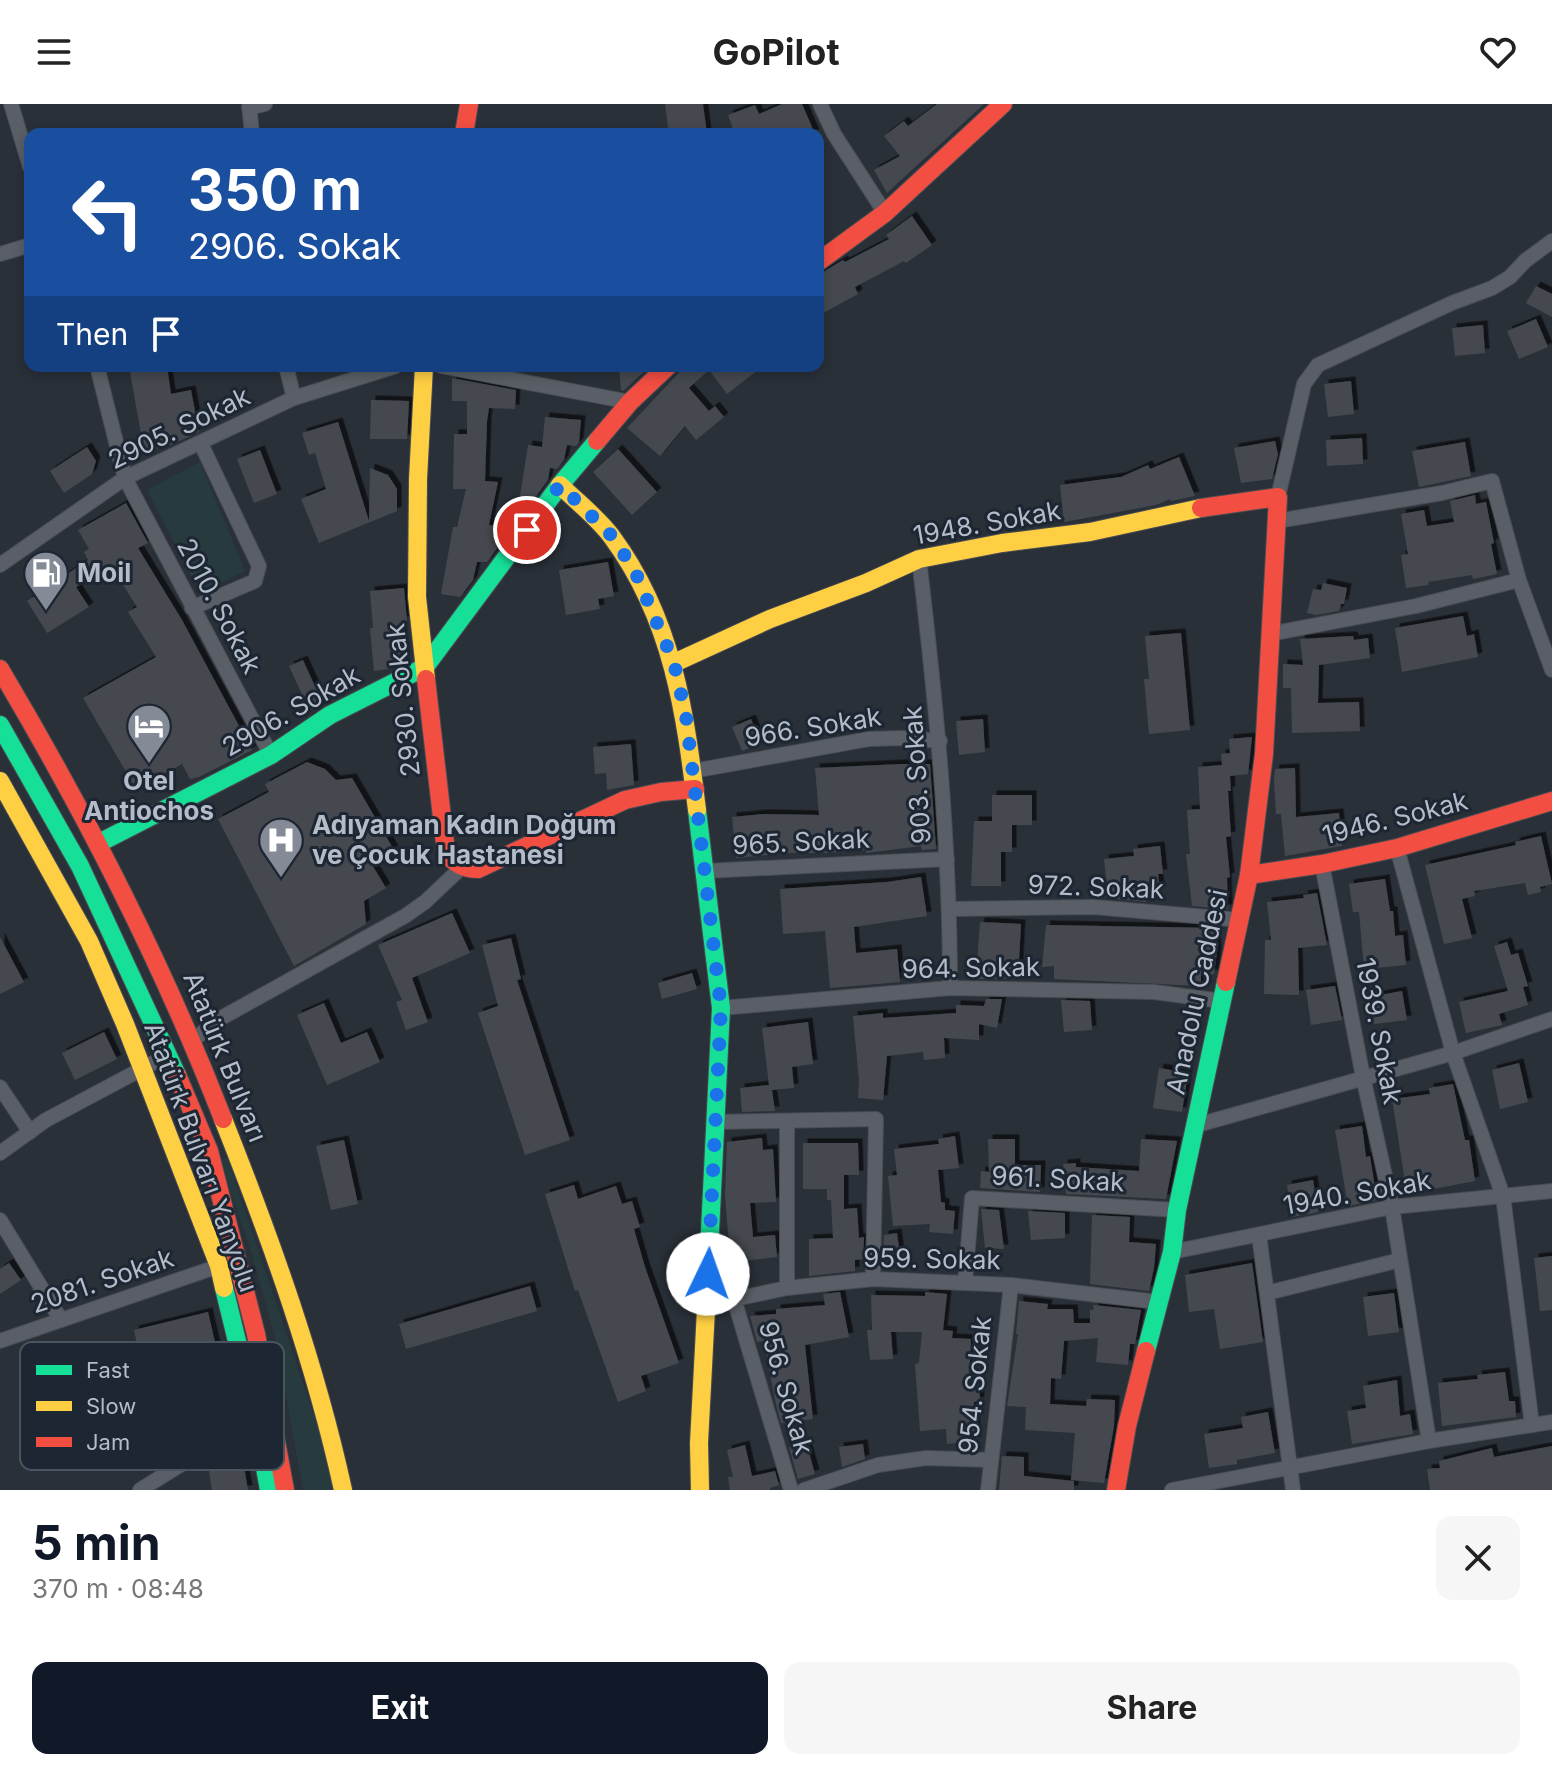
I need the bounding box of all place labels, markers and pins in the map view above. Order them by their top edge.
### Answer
pin [493,496,561,564]
fuel station icon: Moil [22,549,70,612]
place label: Moil [77,557,131,588]
hotel icon: Otel Antiochos [125,702,173,765]
place label: Otel Antiochos [84,765,214,826]
place label: Adıyaman Kadın Doğum ve Çocuk Hastanesi [312,809,617,870]
hospital icon: Adıyaman Kadın Doğum ve Çocuk Hastanesi [257,816,305,879]

